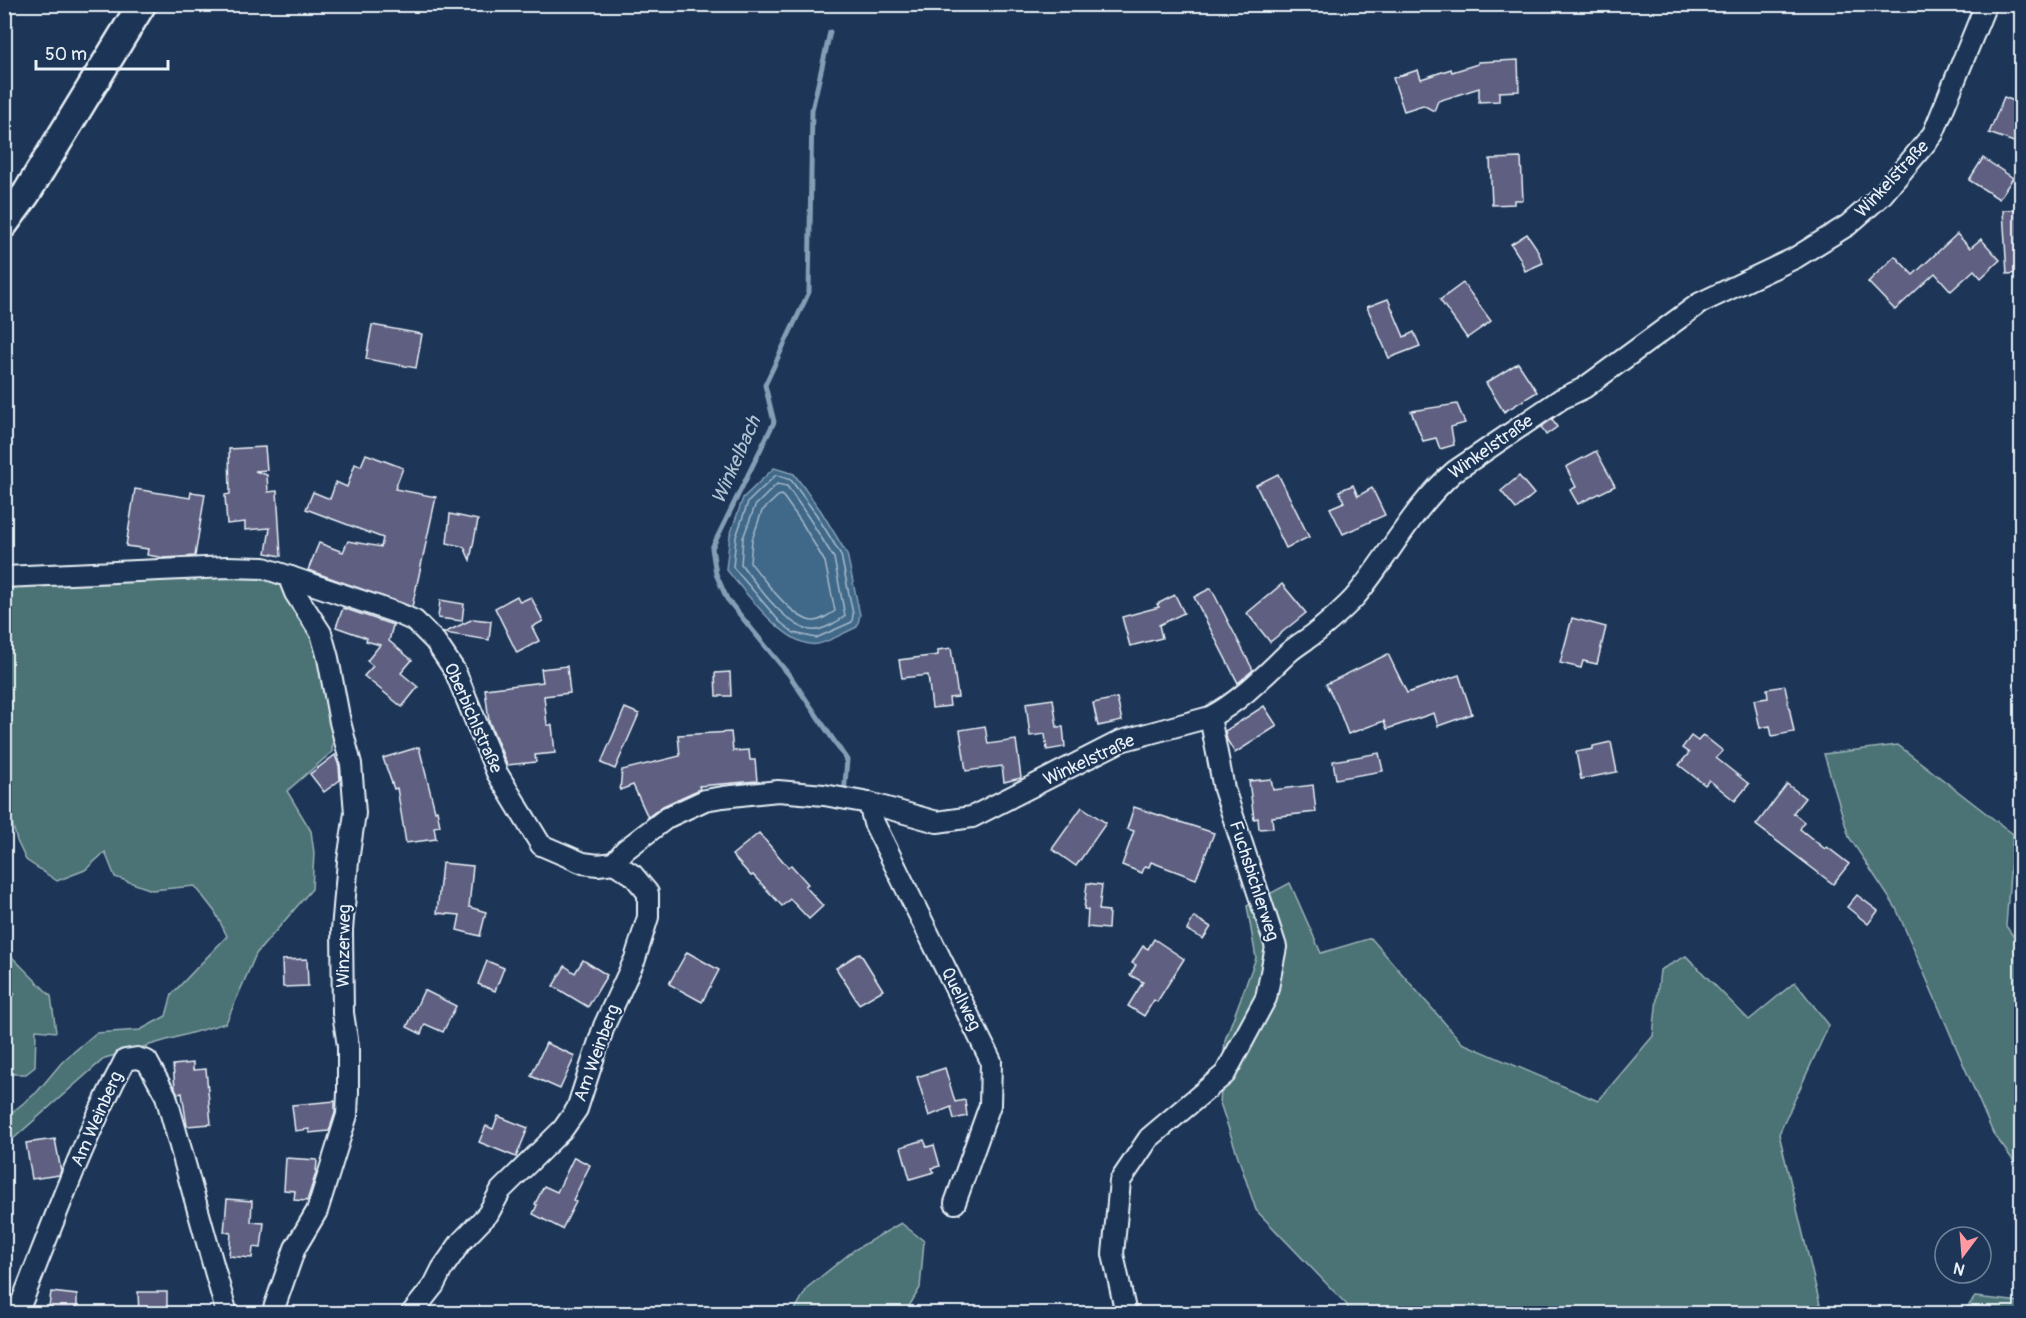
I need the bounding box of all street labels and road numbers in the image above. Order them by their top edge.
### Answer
street label: Winkelstraße [1850,135,1934,223]
street label: Winkelstraße [1444,409,1538,485]
street label: Oberbichlstraße [438,659,508,777]
street label: Winkelstraße [1040,729,1138,791]
street label: Fuchsbichlerweg [1224,818,1284,944]
street label: Winzerweg [332,904,356,988]
street label: Quellweg [936,964,986,1034]
street label: Am Weinberg [569,1001,625,1105]
street label: Am Weinberg [66,1068,128,1170]

